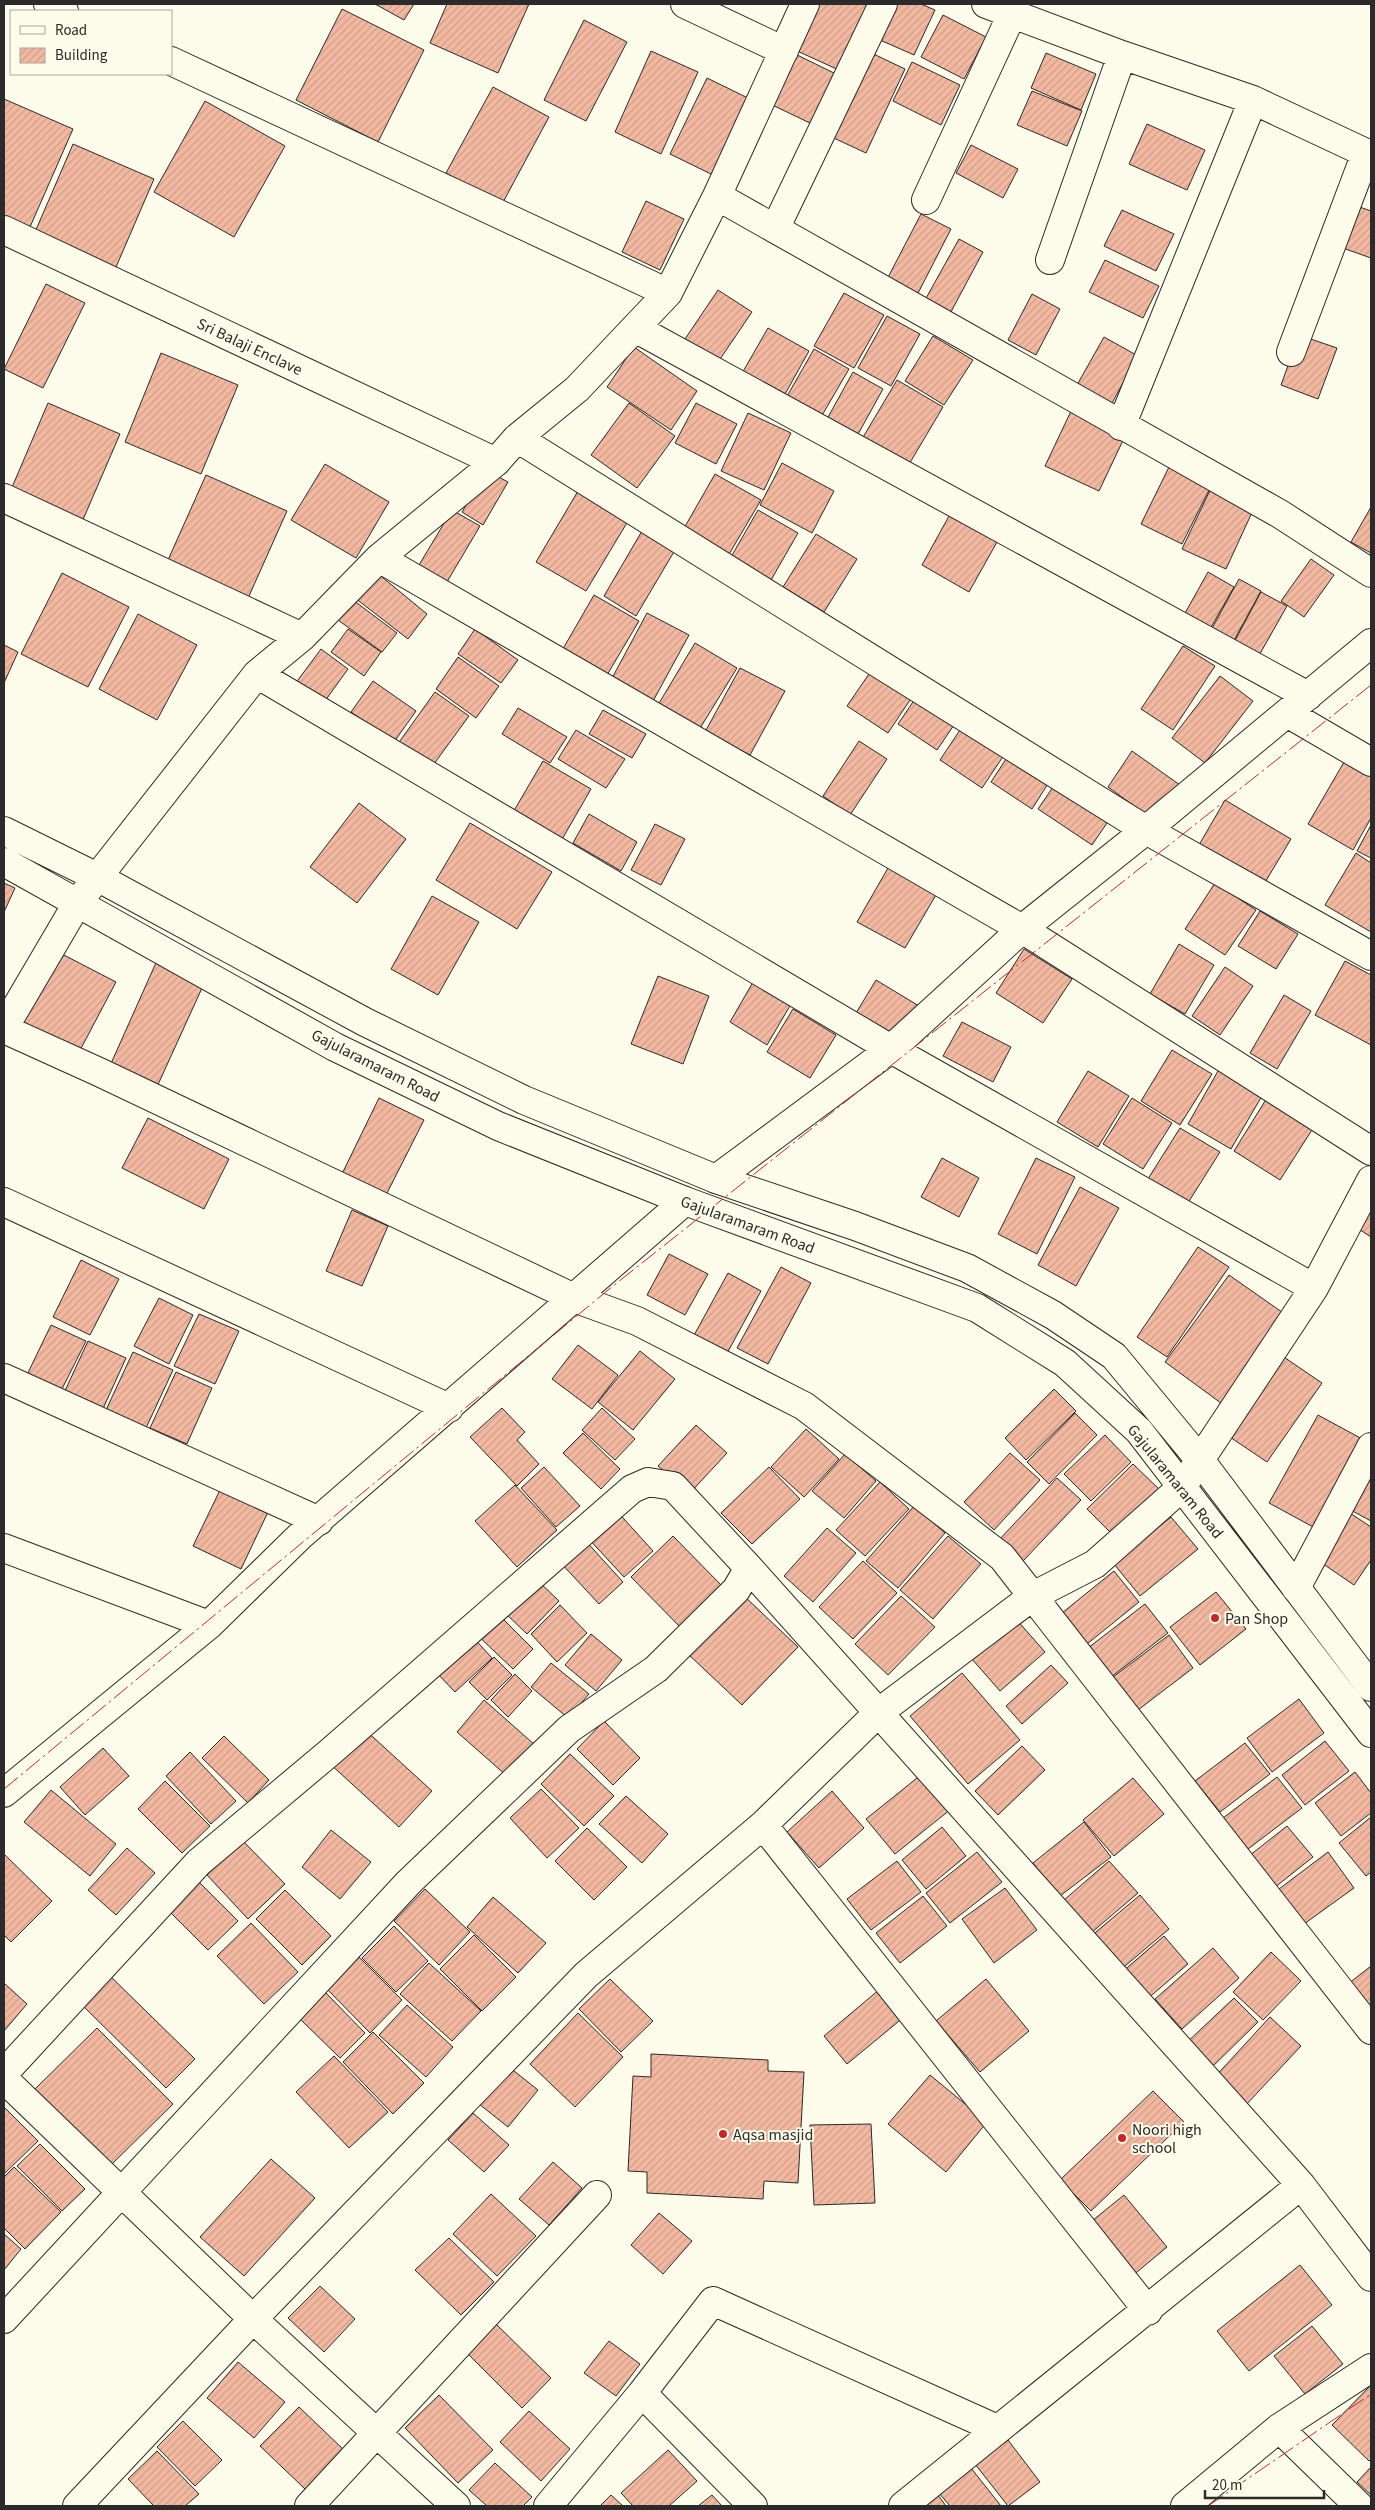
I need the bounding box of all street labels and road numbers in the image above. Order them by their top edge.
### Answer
street label: Sri Balaji Enclave [193,313,306,381]
street label: Gajularamaram Road [308,1024,444,1108]
street label: Gajularamaram Road [677,1190,818,1259]
street label: Gajularamaram Road [1122,1420,1228,1543]

